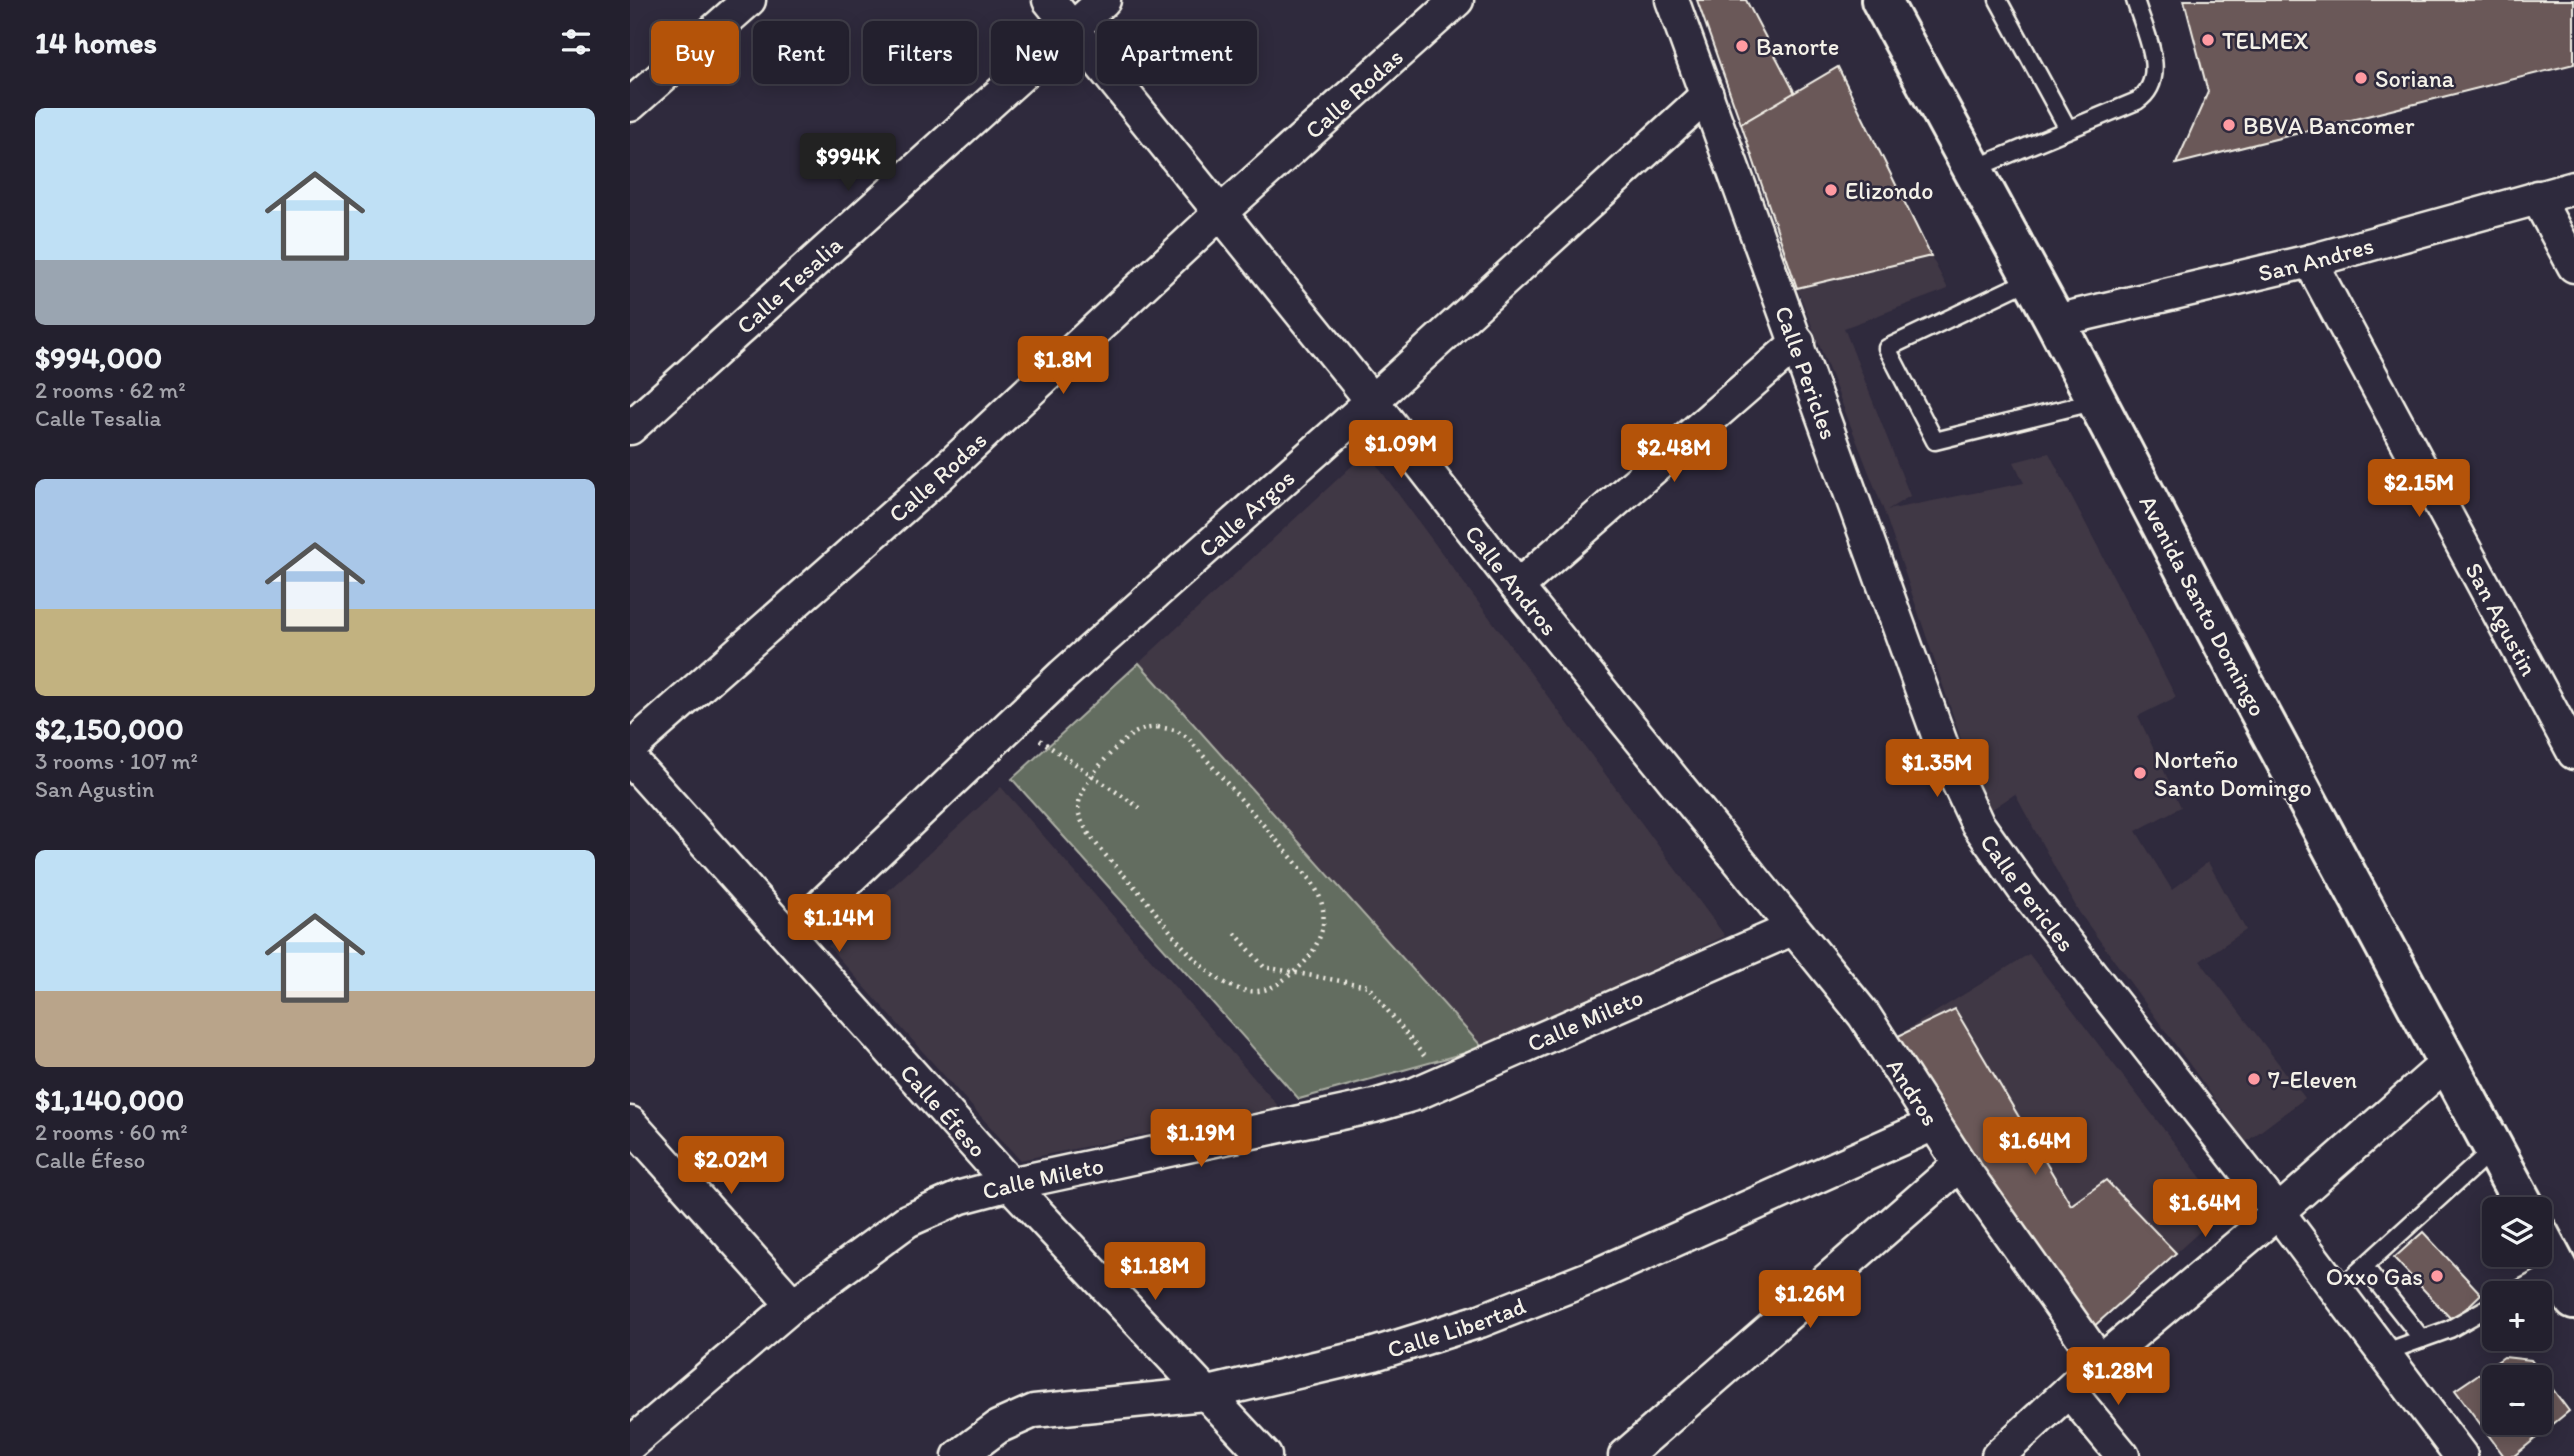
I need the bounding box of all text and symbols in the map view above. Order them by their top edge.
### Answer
chip: Buy [651,21,739,84]
chip: Rent [753,21,849,84]
chip: Filters [863,21,977,84]
chip: New [991,21,1083,84]
chip: Apartment [1097,21,1257,84]
icon: filters [557,23,595,61]
text: 14 homes [35,24,157,61]
place label: TELMEX [2222,26,2308,55]
place label: Banorte [1756,32,1839,61]
marker: TELMEX [2200,32,2216,48]
marker: Banorte [1734,38,1750,54]
street label: Calle Rodas [1298,42,1408,144]
place label: Soriana [2375,64,2455,93]
marker: Soriana [2353,70,2369,86]
place label: BBVA Bancomer [2243,111,2415,140]
marker: BBVA Bancomer [2221,117,2237,133]
pin: $994K [799,134,897,193]
text: $994K [816,142,880,170]
icon: home [252,153,378,279]
place label: Elizondo [1845,176,1933,205]
marker: Elizondo [1823,182,1839,198]
street label: Calle Tesalia [730,229,848,340]
street label: San Andres [2255,230,2376,287]
street label: Calle Pericles [1769,302,1844,443]
pin: $1.8M [1014,336,1112,396]
text: $994,000 [35,339,162,376]
text: $1.8M [1034,345,1092,373]
text: 2 rooms · 62 m² [35,376,186,404]
text: Calle Tesalia [35,404,162,432]
pin: $1.09M [1344,420,1458,480]
pin: $2.48M [1617,424,1731,484]
street label: Calle Rodas [882,425,992,528]
text: $1.09M [1365,429,1437,457]
text: $2.48M [1637,433,1711,461]
pin: $2.15M [2362,460,2476,519]
street label: Calle Argos [1192,463,1300,563]
text: $2.15M [2384,468,2454,496]
street label: Avenida Santo Domingo [2134,490,2273,721]
street label: Calle Andros [1459,519,1565,641]
icon: home [252,524,378,650]
street label: San Agustin [2460,557,2544,681]
text: $2,150,000 [35,710,184,747]
pin: $1.35M [1880,740,1994,799]
place label: Norteño Santo Domingo [2154,745,2312,802]
text: 3 rooms · 107 m² [35,747,198,775]
text: $1.35M [1902,748,1972,776]
marker: Norteño Santo Domingo [2132,765,2148,781]
text: San Agustin [35,775,154,803]
street label: Calle Pericles [1975,828,2082,957]
pin: $1.14M [782,894,896,954]
icon: home [252,895,378,1021]
text: $1.14M [804,903,874,931]
street label: Calle Mileto [1523,982,1647,1058]
street label: Andros [1881,1053,1946,1131]
street label: Calle Éfeso [895,1057,993,1163]
place label: 7-Eleven [2268,1065,2358,1094]
marker: 7-Eleven [2246,1071,2262,1087]
text: $1,140,000 [35,1081,184,1118]
pin: $1.19M [1144,1110,1258,1169]
text: 2 rooms · 60 m² [35,1118,188,1146]
text: $1.19M [1167,1118,1235,1146]
pin: $1.64M [1978,1118,2092,1177]
text: $1.64M [1999,1126,2071,1154]
pin: $2.02M [674,1136,788,1196]
text: $2.02M [694,1145,768,1173]
text: Calle Éfeso [35,1146,145,1174]
street label: Calle Mileto [979,1150,1106,1205]
pin: $1.64M [2148,1180,2262,1239]
text: $1.64M [2169,1188,2241,1216]
map controls [2482,1197,2552,1435]
button: layers [2482,1197,2552,1267]
pin: $1.18M [1098,1242,1212,1302]
text: $1.18M [1120,1251,1190,1279]
place label: Oxxo Gas [2326,1262,2423,1291]
marker: Oxxo Gas [2429,1268,2445,1284]
pin: $1.26M [1753,1270,1867,1330]
text: $1.26M [1775,1279,1845,1307]
button: + [2482,1281,2552,1351]
street label: Calle Libertad [1384,1290,1530,1364]
pin: $1.28M [2061,1348,2175,1407]
text: $1.28M [2083,1356,2153,1384]
button: − [2482,1365,2552,1435]

